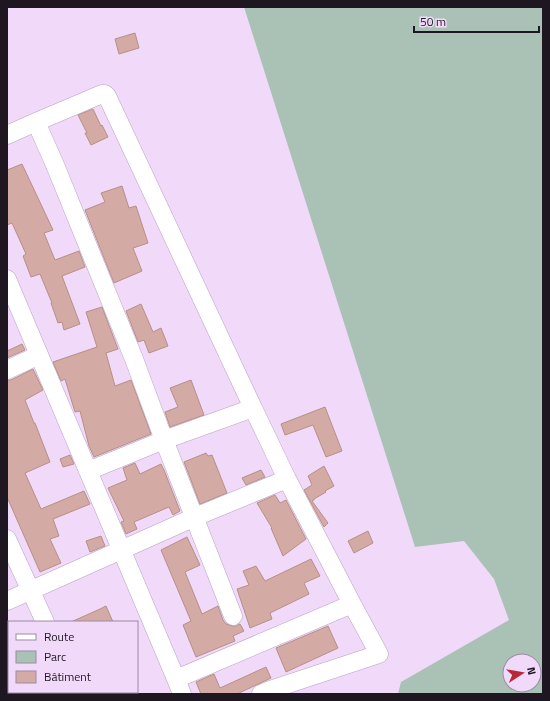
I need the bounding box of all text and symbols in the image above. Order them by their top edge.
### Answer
scale bar [414,8,539,34]
text: 50 m [420,12,446,31]
legend [8,621,138,693]
text: Route [44,627,74,646]
text: Parc [44,647,66,666]
north arrow [502,653,542,693]
text: N [523,666,540,676]
text: Bâtiment [44,667,92,686]

